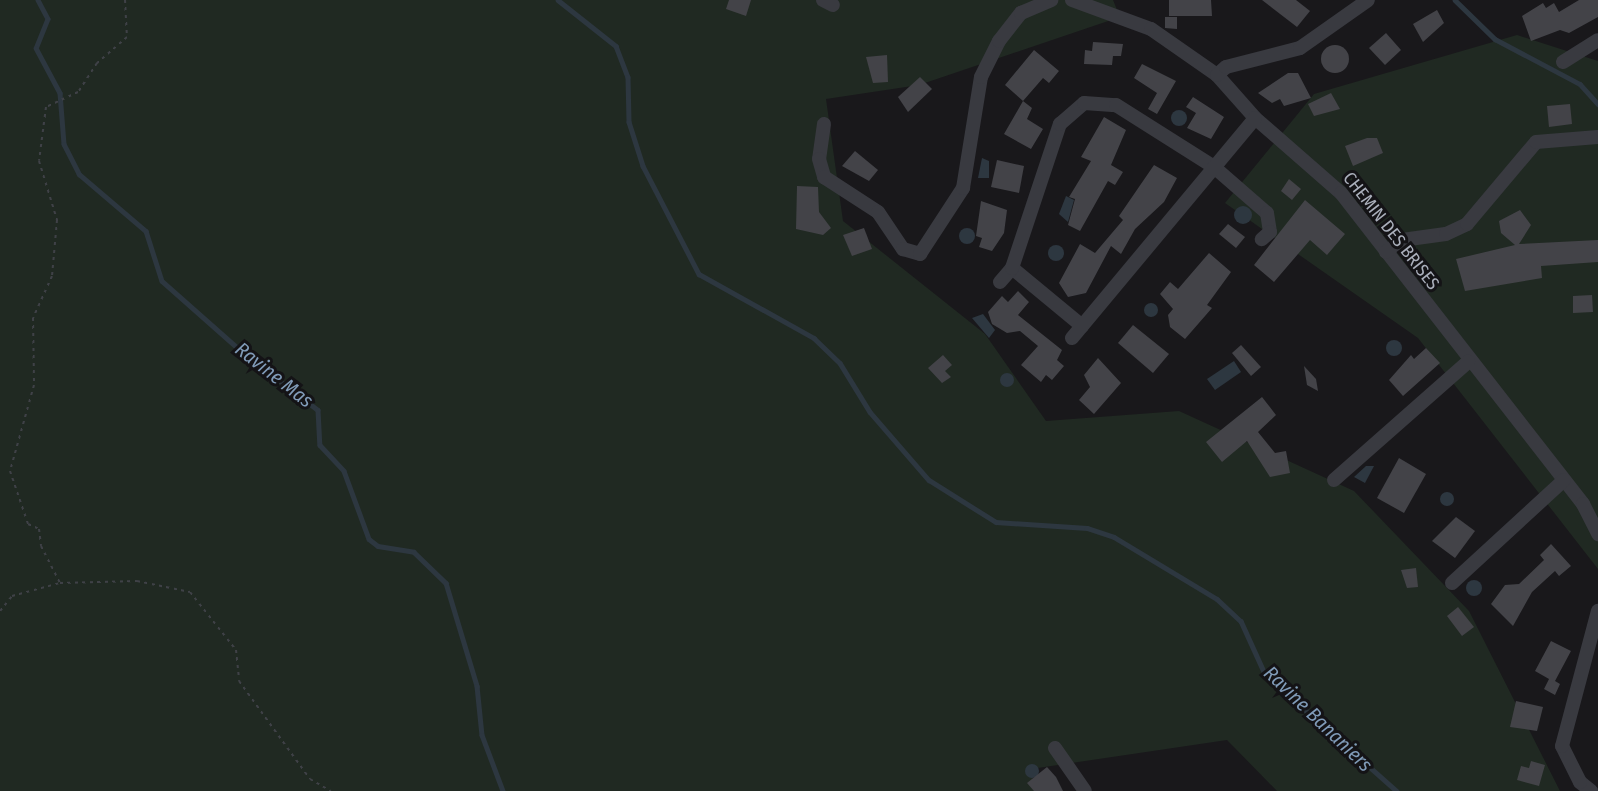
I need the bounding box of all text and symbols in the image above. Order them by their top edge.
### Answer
street label: CHEMIN DES BRISES [1338,168,1444,294]
water label: Ravine Mas [230,337,318,413]
water label: Ravine Bananiers [1259,661,1377,777]

